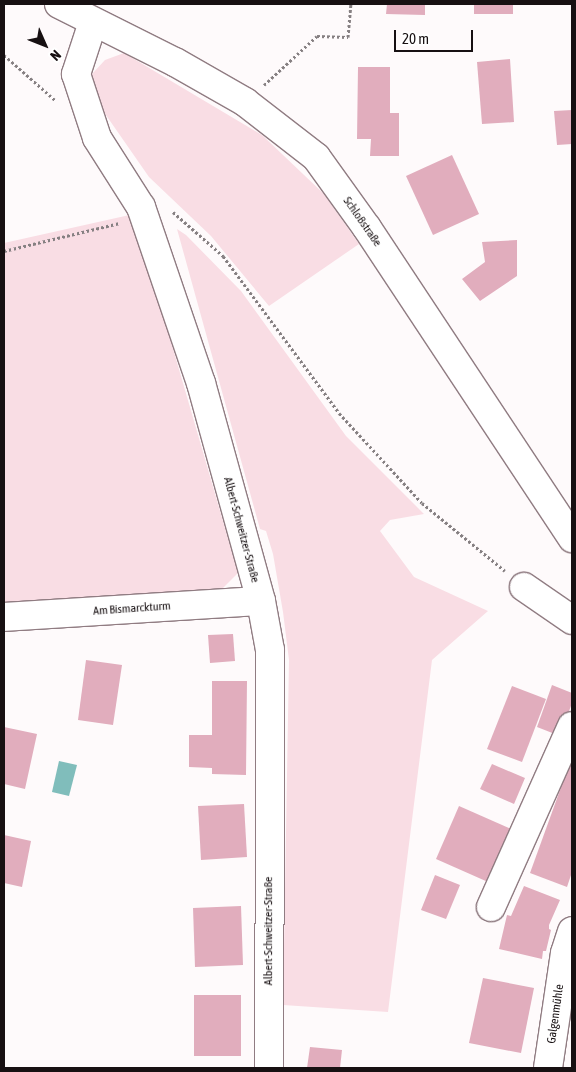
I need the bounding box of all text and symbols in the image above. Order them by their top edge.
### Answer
north arrow [20,20,70,70]
scale bar [396,20,475,52]
text: 20 m [402,30,429,47]
text: N [47,47,64,64]
street label: Schloßstraße [340,194,384,250]
street label: Albert-Schweitzer-Straße [220,476,262,584]
street label: Am Bismarckturm [93,599,171,619]
street label: Albert-Schweitzer-Straße [262,877,276,985]
street label: Galgenmühle [545,983,567,1045]

